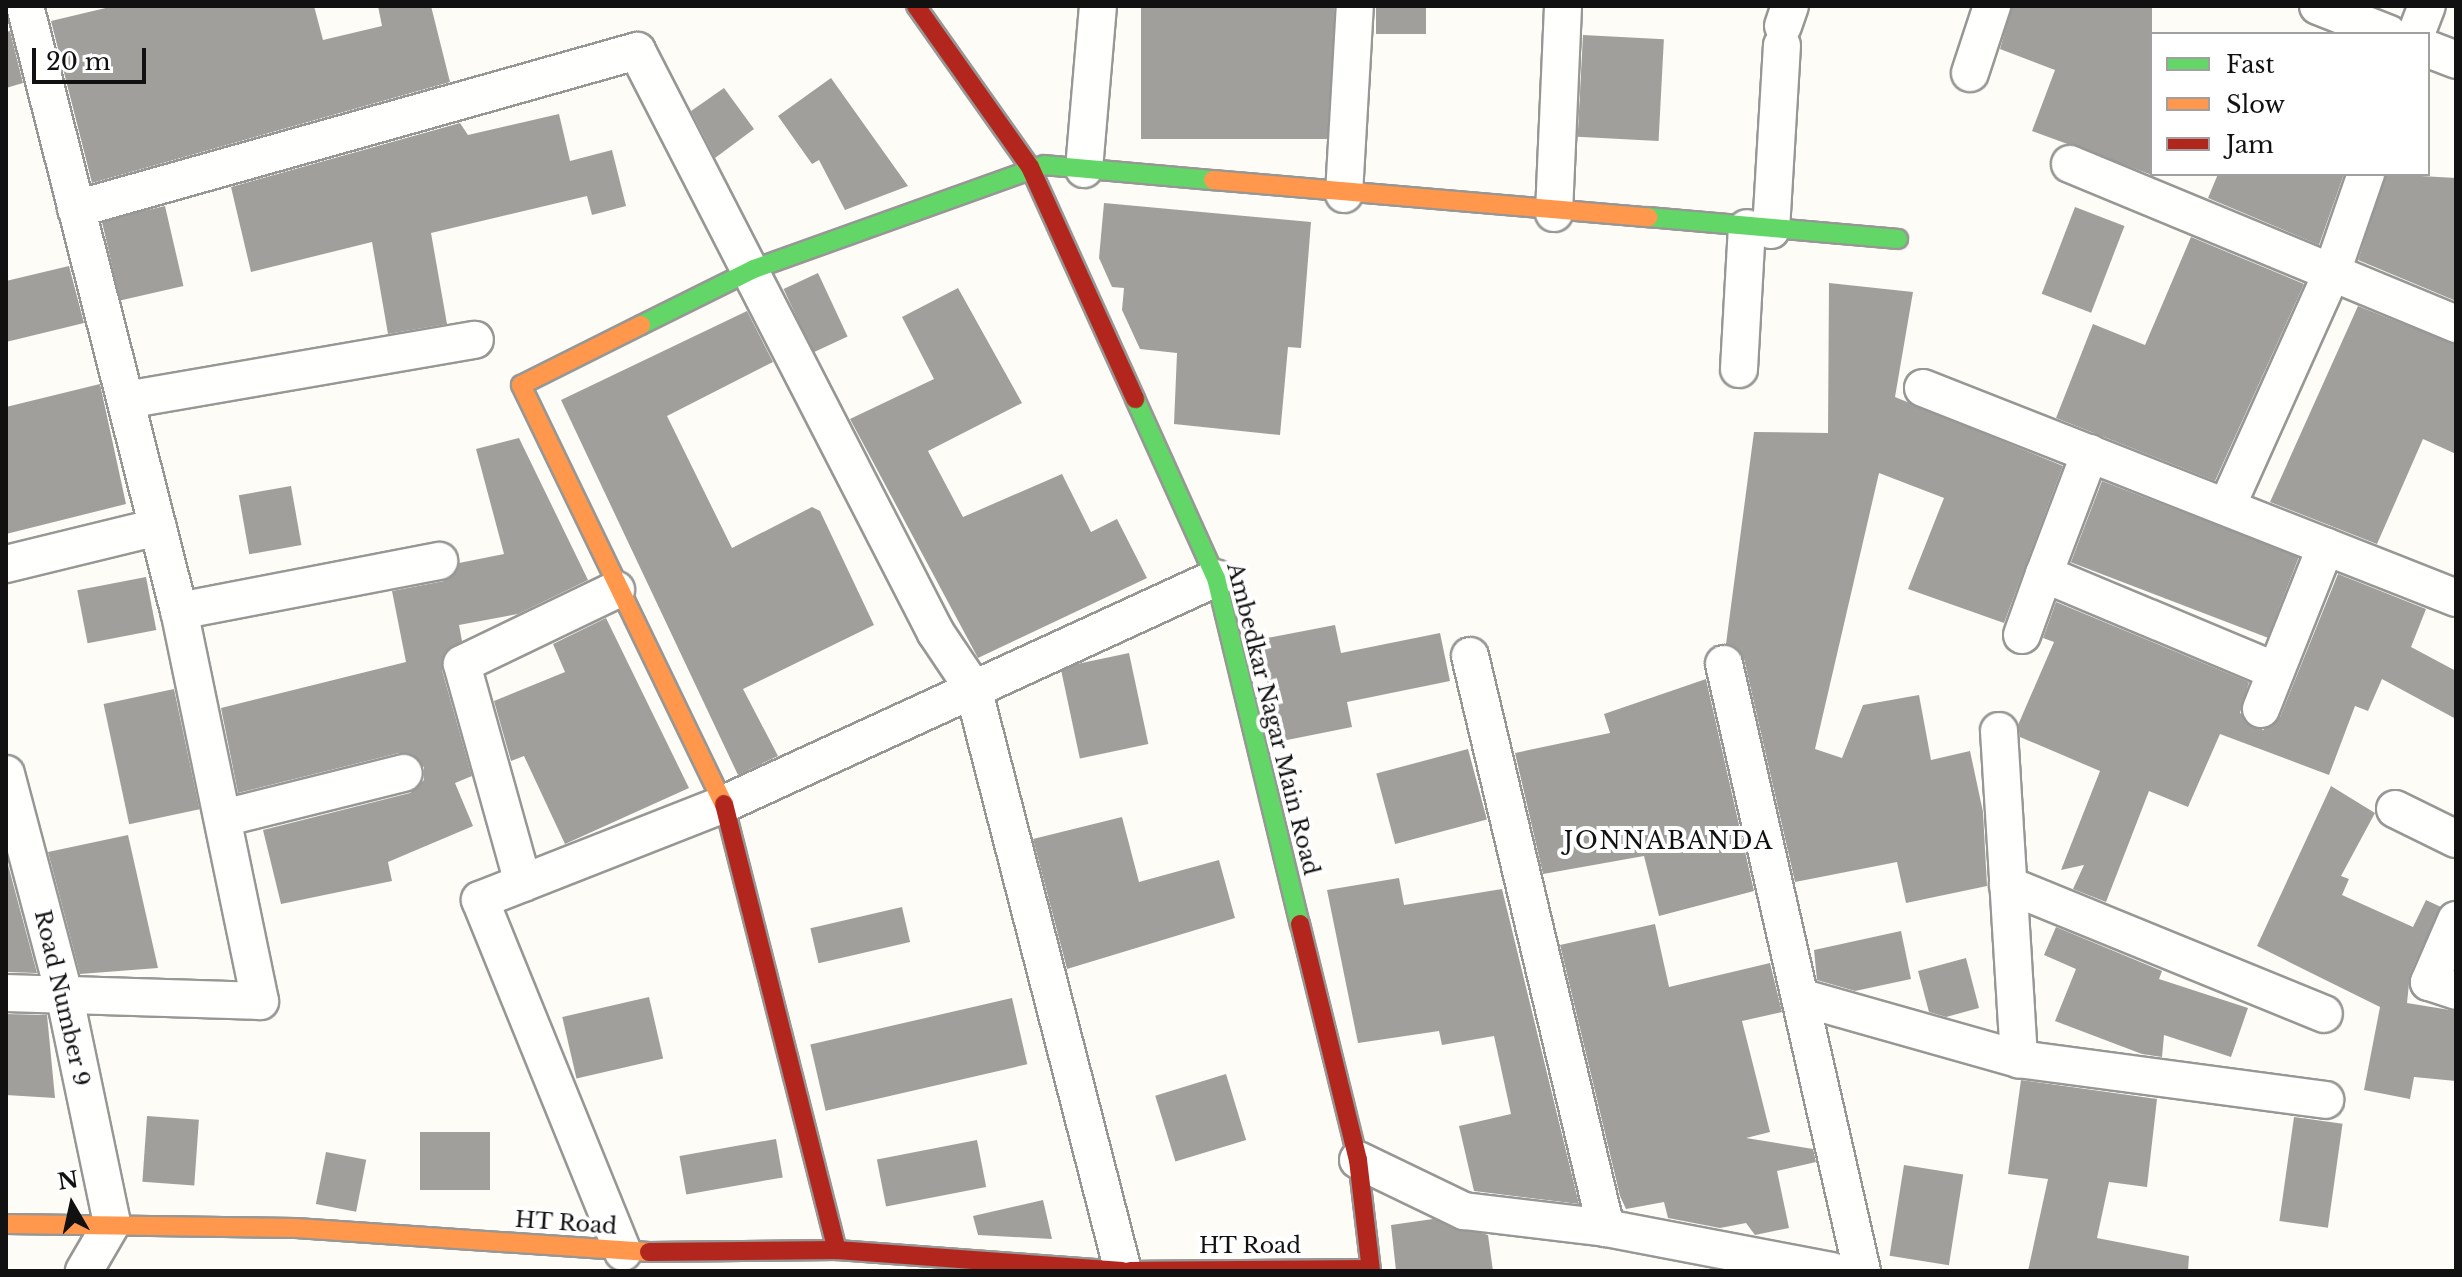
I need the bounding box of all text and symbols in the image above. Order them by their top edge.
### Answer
scale bar [36,32,150,82]
legend [2150,32,2430,176]
text: 20 m [46,47,111,76]
text: Fast [2226,50,2274,79]
text: Slow [2226,90,2285,119]
text: Jam [2226,130,2274,159]
street label: Ambedkar Nagar Main Road [1221,560,1325,878]
district label: JONNABANDA [1564,827,1774,855]
street label: Road Number 9 [29,907,95,1089]
north arrow [32,1165,112,1245]
text: N [56,1166,80,1196]
street label: HT Road [514,1206,618,1240]
street label: HT Road [1199,1233,1301,1259]

